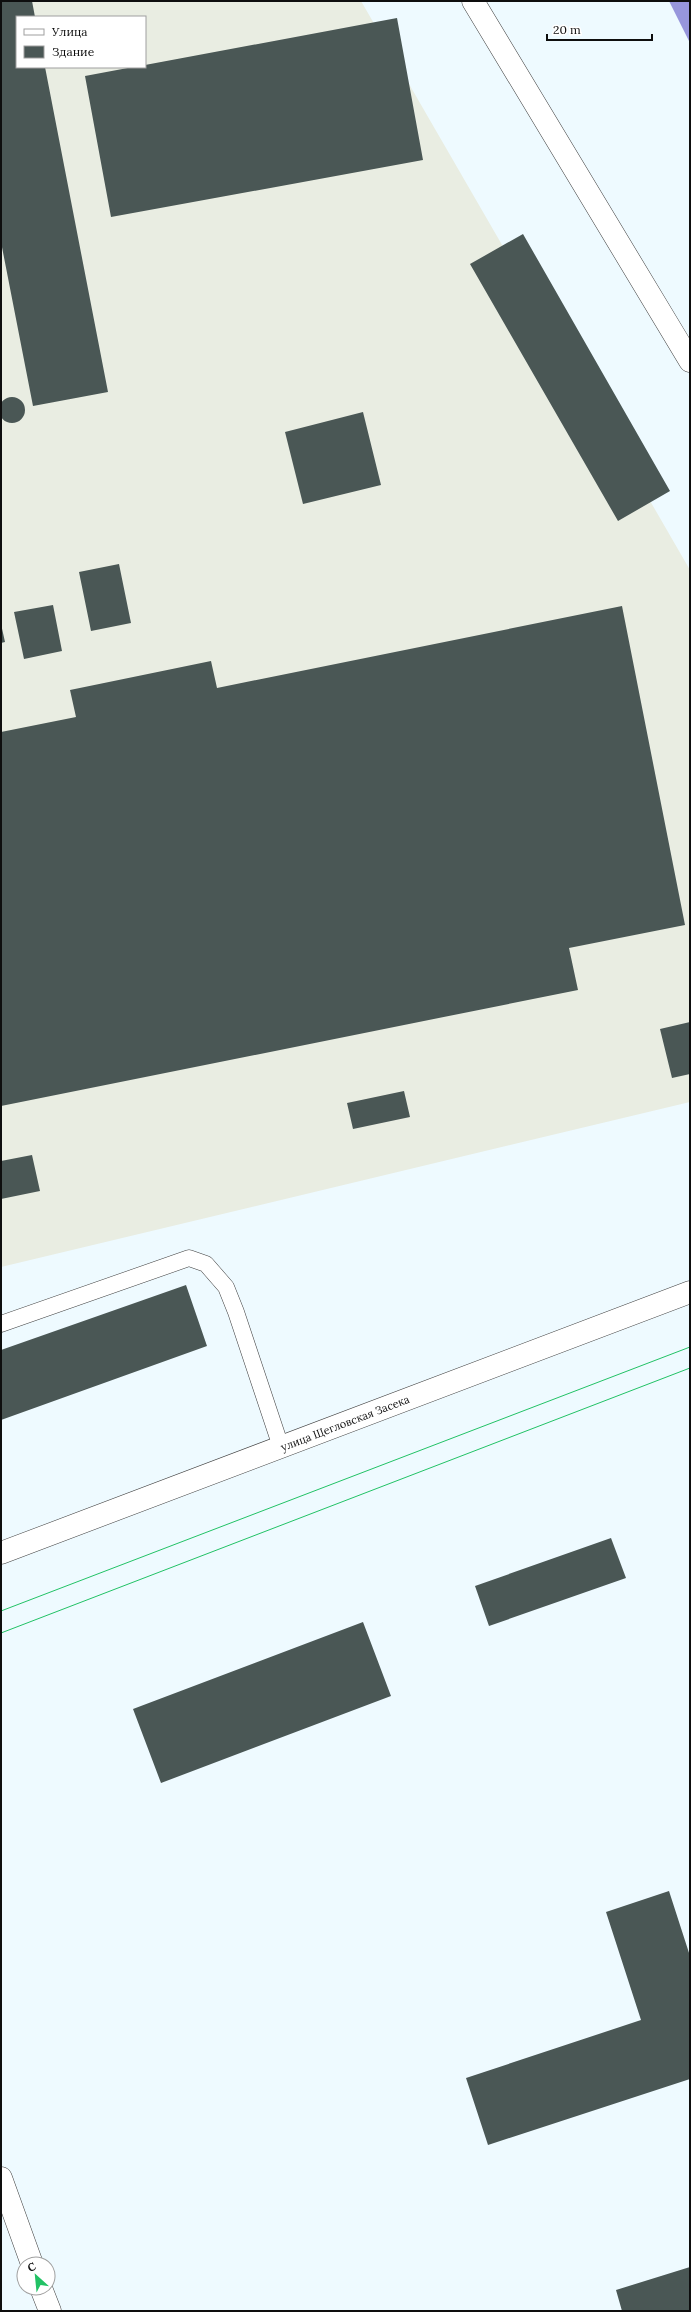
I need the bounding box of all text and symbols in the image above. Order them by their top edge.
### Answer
legend [16,16,146,68]
scale bar [547,16,652,42]
text: 20 m [553,22,581,37]
text: Улица [51,24,88,39]
text: Здание [52,44,95,59]
street label: улица Щегловская Засека [279,1392,412,1454]
north arrow [16,2256,56,2296]
text: С [25,2259,38,2275]

